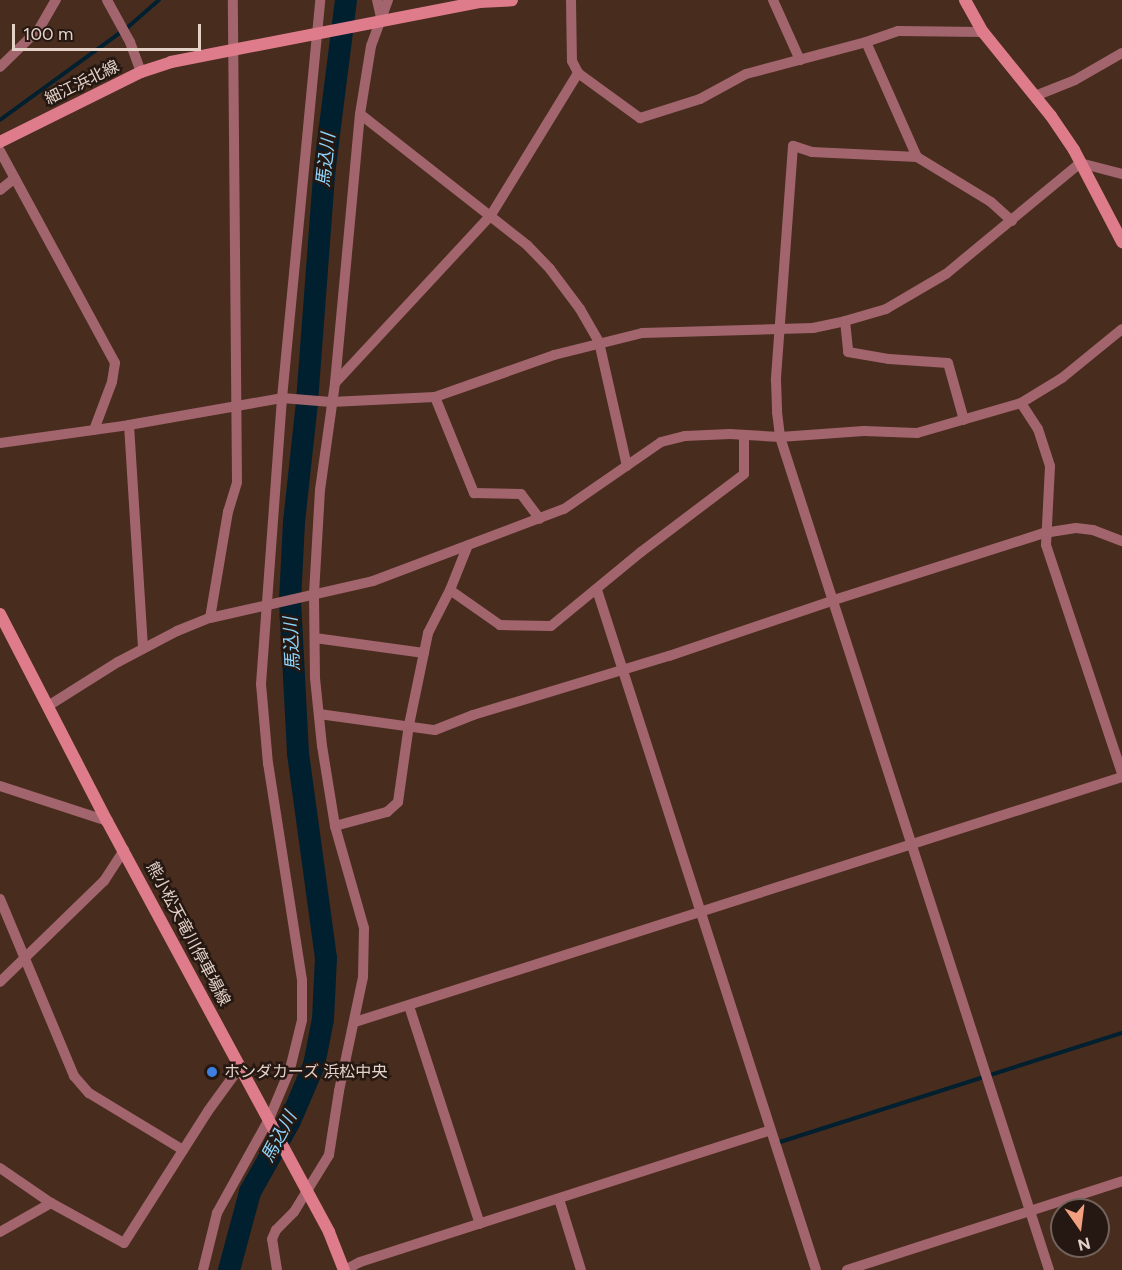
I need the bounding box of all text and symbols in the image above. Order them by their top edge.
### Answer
scale bar [15,12,204,50]
text: 100 m [23,23,73,45]
street label: 細江浜北線 [42,57,122,109]
water label: 馬込川 [312,132,340,188]
water label: 馬込川 [280,616,304,672]
street label: 熊小松天竜川停車場線 [142,859,234,1009]
place label: ホンダカーズ 浜松中央 [224,1062,388,1082]
marker: ホンダカーズ 浜松中央 [205,1065,219,1079]
water label: 馬込川 [257,1108,301,1166]
north arrow [1050,1198,1110,1258]
text: N [1076,1233,1092,1255]

